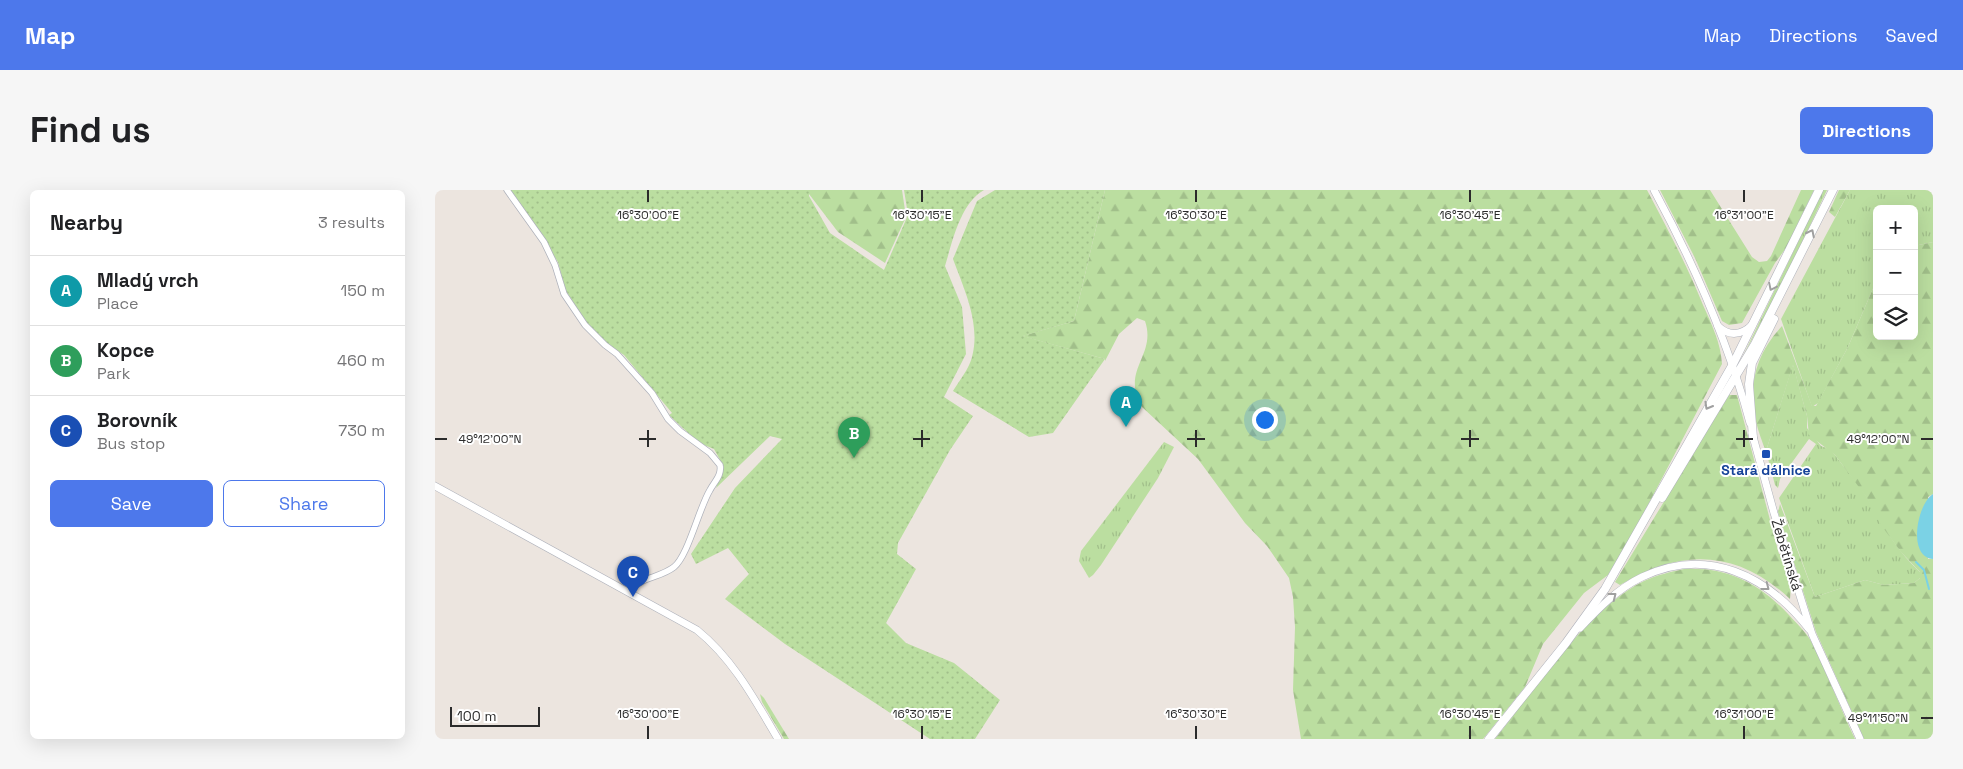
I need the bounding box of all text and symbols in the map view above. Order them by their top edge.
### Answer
text: Map [25,20,75,51]
text: Map [1704,24,1741,47]
text: Directions [1769,24,1858,47]
text: Saved [1886,24,1938,47]
button: Directions [1800,107,1933,154]
text: Find us [30,108,151,152]
map controls [1873,205,1918,340]
button: + [1873,205,1918,250]
text: 16°30'00"E [617,207,679,223]
text: 16°30'15"E [893,207,952,223]
text: 16°30'30"E [1165,207,1227,223]
text: 16°30'45"E [1440,207,1501,223]
text: 16°31'00"E [1714,207,1774,223]
text: Nearby [50,209,123,236]
text: 3 results [318,212,385,233]
one-way arrow [1805,230,1815,239]
button: − [1873,250,1918,295]
text: Mladý vrch [97,268,199,293]
text: A [61,280,71,301]
text: 150 m [341,280,385,301]
one-way arrow [1768,281,1778,290]
text: Place [97,293,139,314]
button: layers [1873,295,1918,340]
text: Kopce [97,338,154,363]
text: B [61,350,71,371]
text: 460 m [337,350,385,371]
text: Park [97,363,130,384]
pin: A [1110,386,1142,427]
one-way arrow [1704,400,1714,409]
your location [1252,407,1278,433]
text: Borovník [97,408,178,433]
pin: B [838,417,870,458]
text: C [61,420,71,441]
text: 730 m [338,420,385,441]
text: 49°12'00"N [458,431,522,447]
text: 49°12'00"N [1846,431,1910,447]
text: Bus stop [97,433,165,454]
marker: Stará dálnice [1760,448,1772,460]
place label: Stará dálnice [1721,461,1811,479]
button: Save [50,480,213,527]
button: Share [223,480,385,527]
street label: Žebětínská [1768,517,1806,593]
pin: C [617,556,649,597]
one-way arrow [1760,582,1769,590]
one-way arrow [1607,594,1616,602]
scale bar [450,704,540,727]
text: 16°30'00"E [617,706,679,722]
text: 16°30'15"E [893,706,952,722]
text: 16°30'30"E [1165,706,1227,722]
text: 16°30'45"E [1440,706,1501,722]
text: 16°31'00"E [1714,706,1774,722]
text: 100 m [457,707,496,725]
text: 49°11'50"N [1848,710,1908,726]

